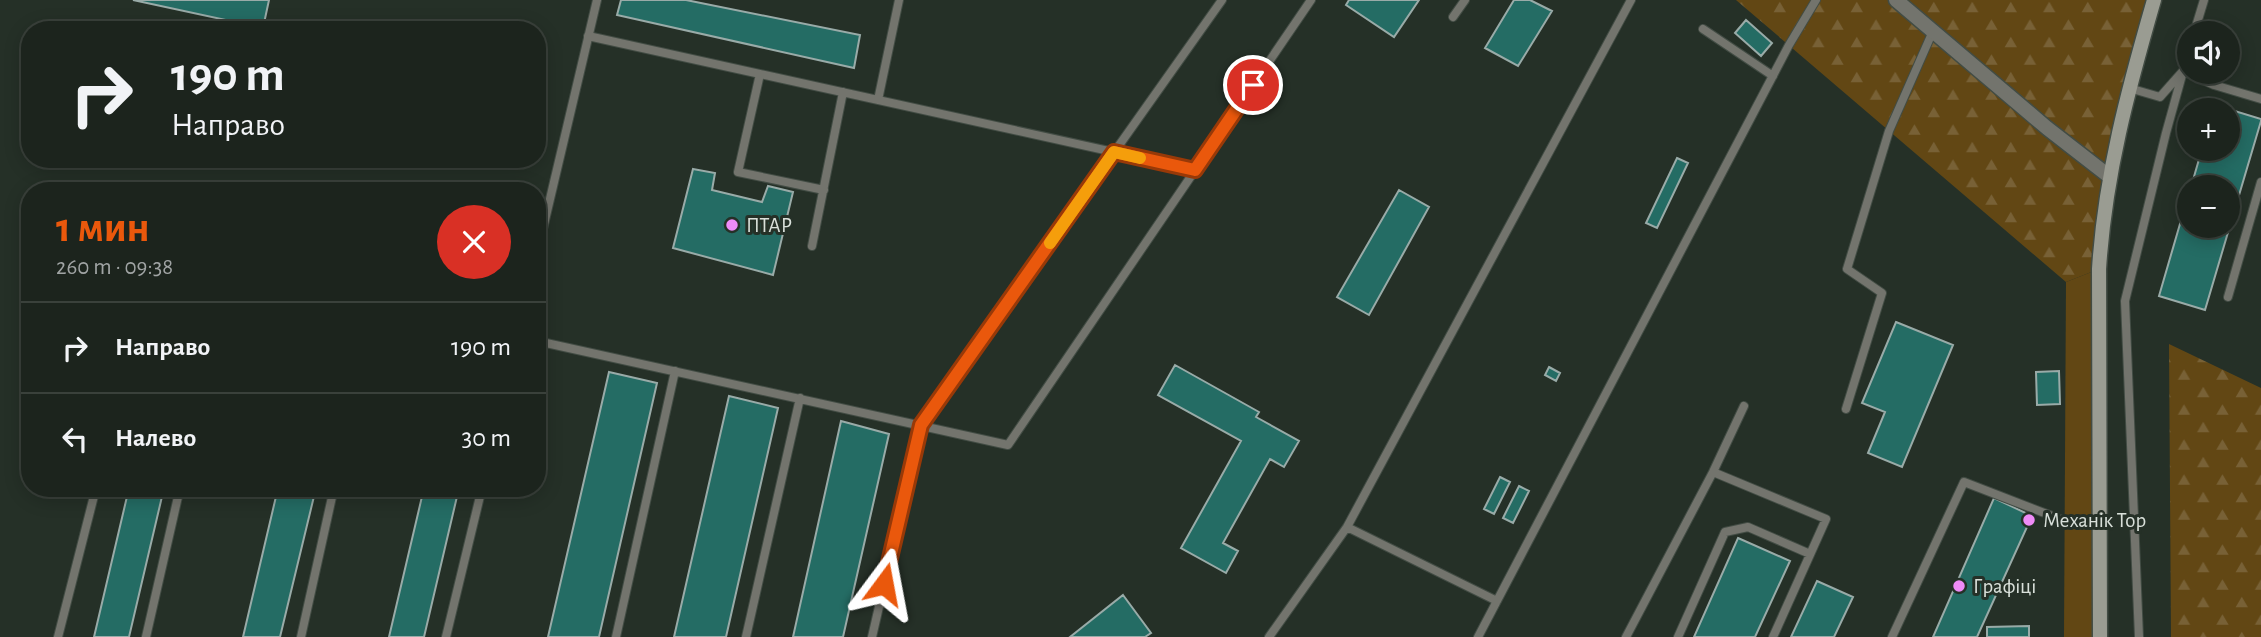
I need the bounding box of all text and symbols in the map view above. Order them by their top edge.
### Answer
map controls [2177,21,2240,238]
button: sound [2177,21,2240,84]
icon: right [56,49,147,140]
text: 190 m [171,51,285,100]
pin [1223,55,1283,115]
icon: arrive [1234,66,1272,104]
button: + [2177,98,2240,161]
text: Направо [171,109,285,141]
button: − [2177,175,2240,238]
button: close [437,205,511,279]
text: 1 мин [56,207,150,249]
place label: ПТАР [746,215,792,236]
marker: ПТАР [724,217,740,233]
text: 260 m · 09:38 [56,256,173,279]
icon: right [56,329,94,367]
text: Направо [115,334,210,360]
text: 190 m [451,334,511,360]
icon: left [56,420,94,458]
text: Налево [115,425,196,451]
text: 30 m [461,425,511,451]
place label: Механік Тор [2043,510,2146,531]
marker: Механік Тор [2021,512,2037,528]
position arrow [847,547,921,621]
place label: Графіці [1973,576,2036,597]
marker: Графіці [1951,578,1967,594]

